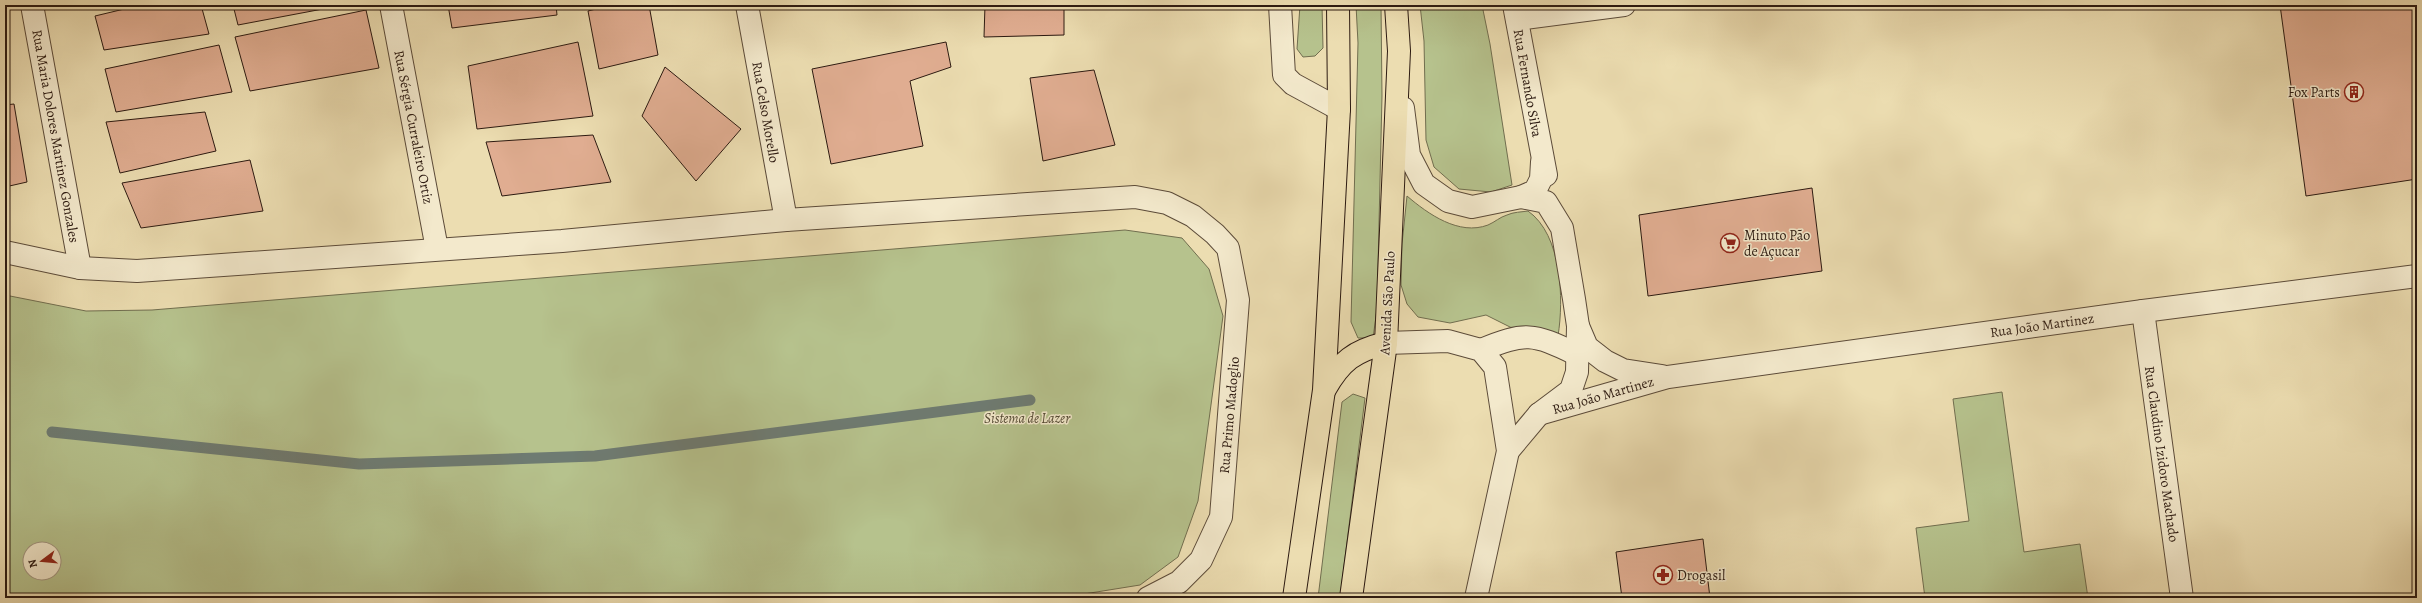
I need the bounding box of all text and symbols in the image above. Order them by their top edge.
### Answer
street label: Rua Maria Dolores Martinez Gonzales [27,28,84,244]
street label: Rua Fernando Silva [1509,28,1546,139]
street label: Rua Sérgia Curraleiro Ortiz [389,49,438,206]
street label: Rua Celso Morello [747,60,784,164]
building icon: Fox Parts [2343,81,2365,103]
place label: Fox Parts [2288,83,2340,102]
place label: Minuto Pão de Açucar [1744,226,1810,261]
supermarket icon: Minuto Pão de Açucar [1719,232,1741,254]
street label: Avenida São Paulo [1375,251,1400,356]
street label: Rua João Martinez [1989,309,2095,342]
street label: Rua Primo Madoglio [1215,356,1244,474]
street label: Rua Claudino Izidoro Machado [2140,365,2183,543]
street label: Rua João Martinez [1550,372,1656,419]
park label: Sistema de Lazer [984,409,1071,428]
north arrow [22,541,62,581]
text: N [25,558,41,570]
pharmacy icon: Drogasil [1652,564,1674,586]
place label: Drogasil [1677,566,1726,585]

